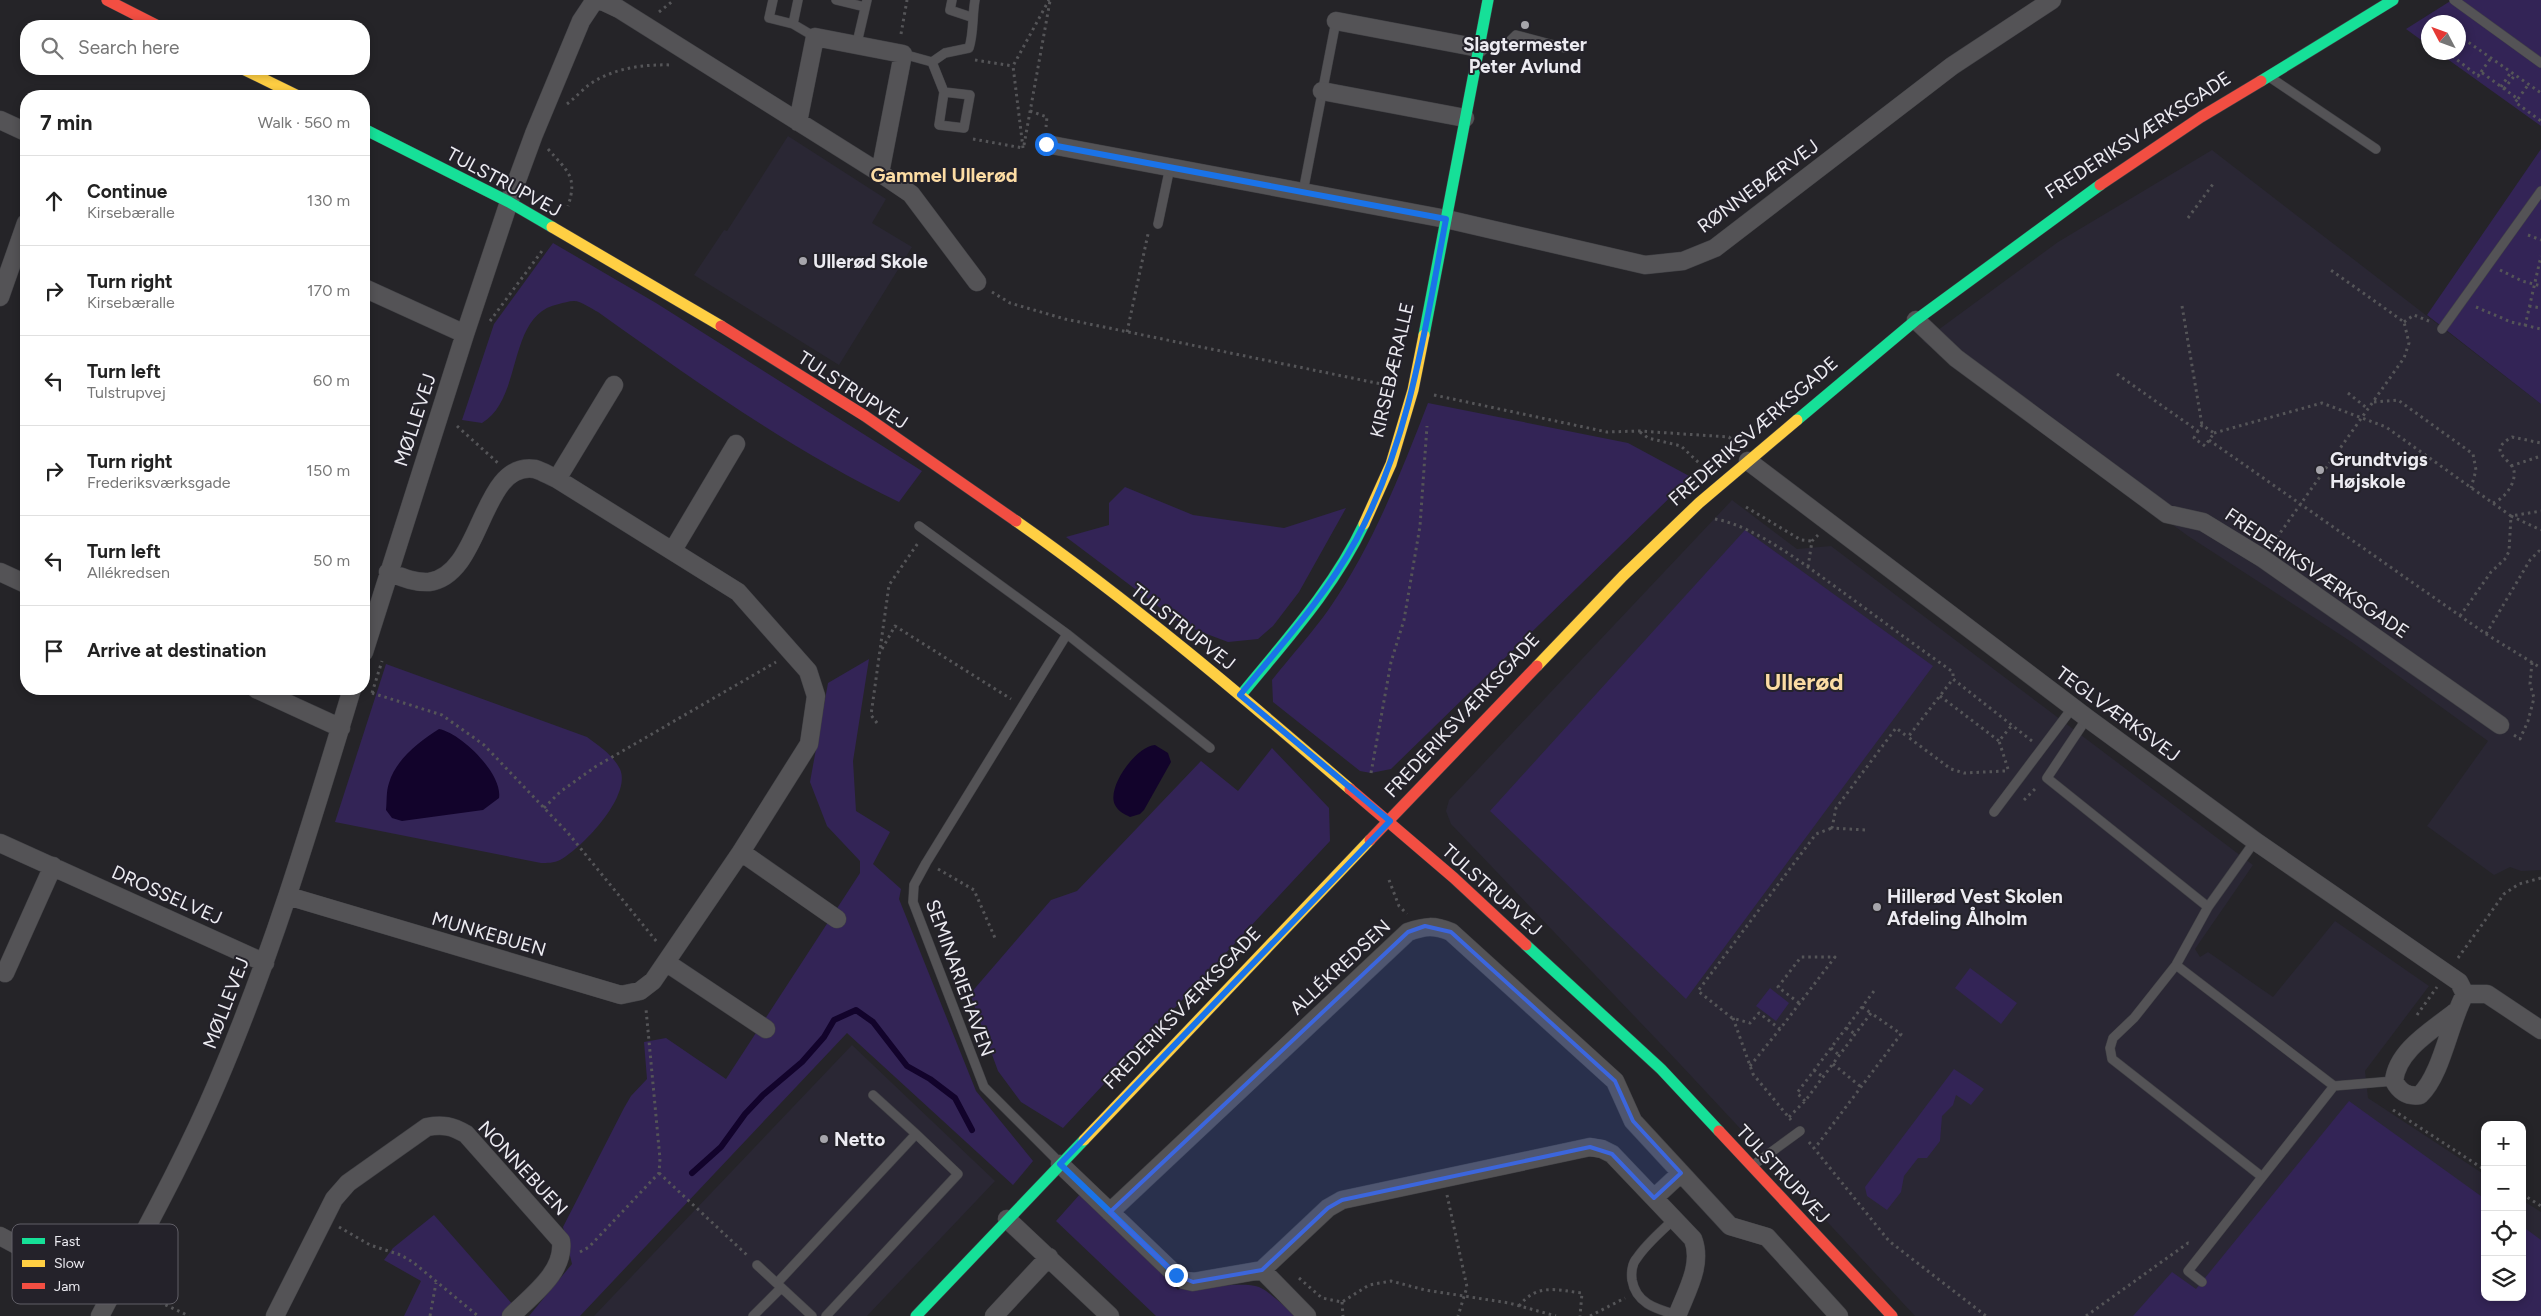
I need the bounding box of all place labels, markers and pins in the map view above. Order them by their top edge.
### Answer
marker: Slagtermester Peter Avlund [1519,19,1531,31]
place label: Slagtermester Peter Avlund [1463,33,1587,78]
place label: Ullerød Skole [813,250,928,273]
marker: Ullerød Skole [797,255,809,267]
place label: Grundtvigs Højskole [2330,448,2428,493]
marker: Grundtvigs Højskole [2314,464,2326,476]
place label: Hillerød Vest Skolen Afdeling Ålholm [1887,885,2063,930]
marker: Hillerød Vest Skolen Afdeling Ålholm [1871,901,1883,913]
place label: Netto [834,1128,885,1151]
marker: Netto [818,1133,830,1145]

